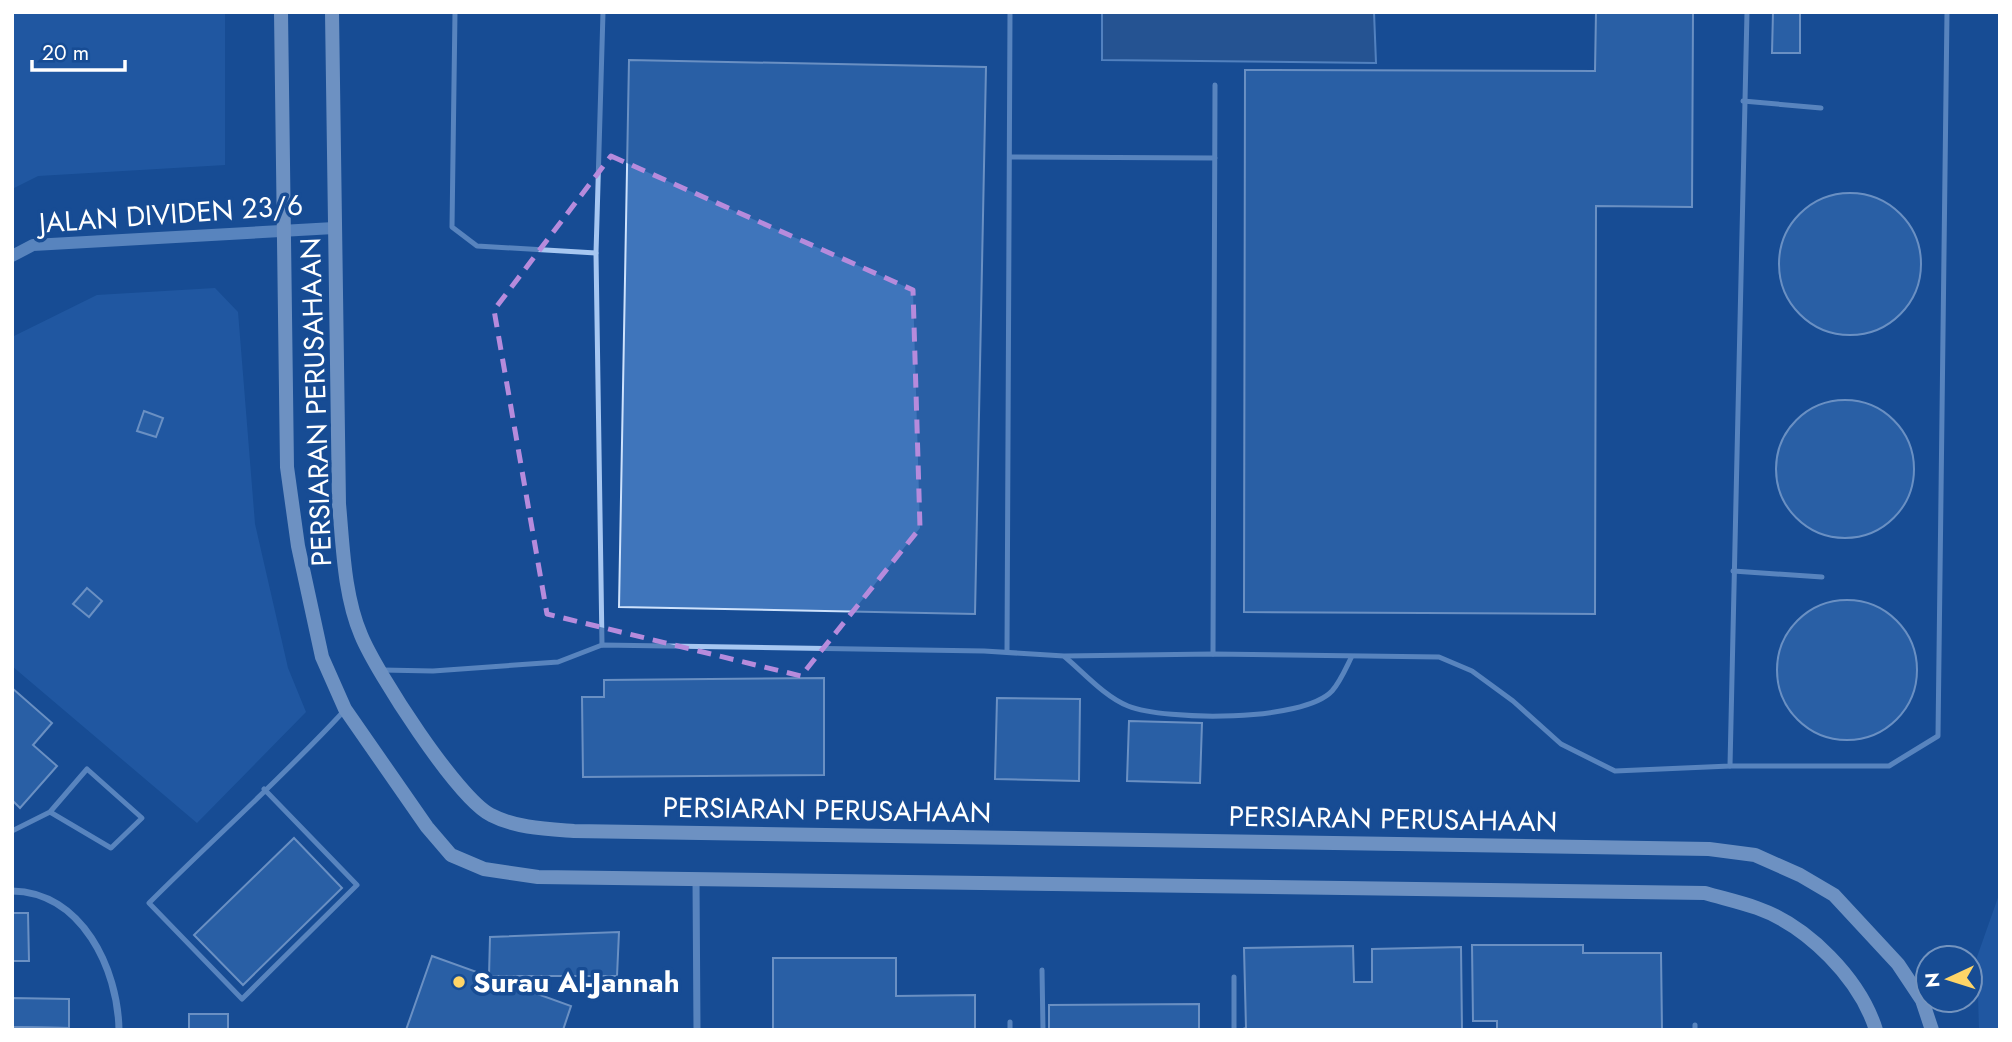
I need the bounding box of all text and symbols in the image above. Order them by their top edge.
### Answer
scale bar [32,28,124,72]
text: 20 m [42,38,89,68]
street label: JALAN DIVIDEN 23/6 [34,184,304,244]
street label: PERSIARAN PERUSAHAAN [290,237,342,567]
street label: PERSIARAN PERUSAHAAN [662,787,992,833]
street label: PERSIARAN PERUSAHAAN [1228,796,1558,842]
north arrow [1914,944,1984,1014]
place label: Surau Al-Jannah [473,962,680,1003]
text: N [1919,972,1947,989]
marker: Surau Al-Jannah [451,974,467,990]

